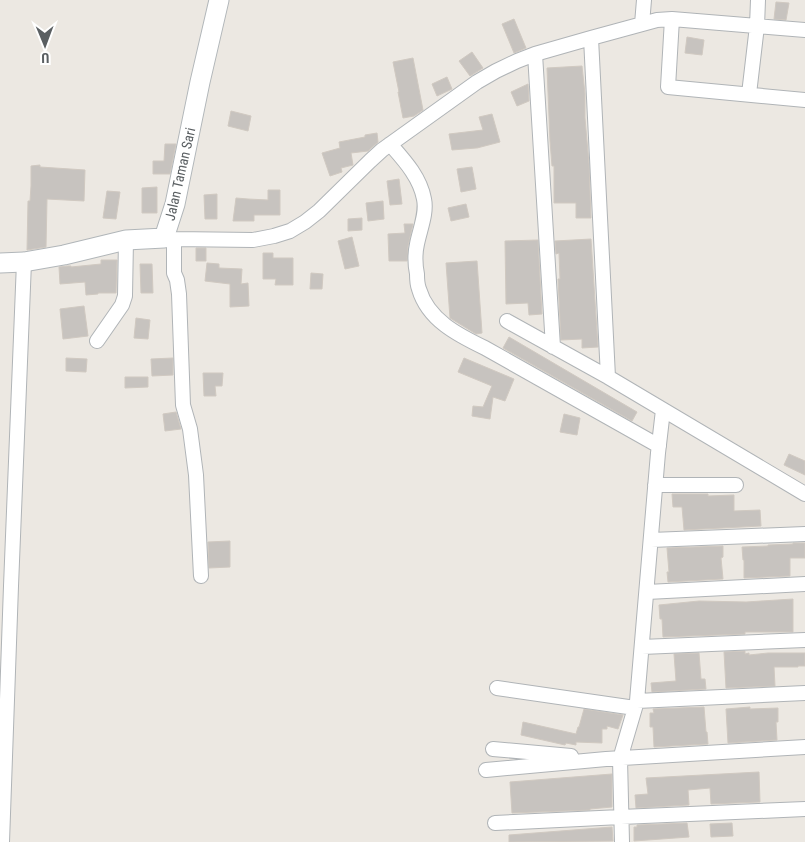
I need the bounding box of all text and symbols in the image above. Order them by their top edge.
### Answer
north arrow [20,20,70,70]
text: U [41,50,49,66]
street label: Jalan Taman Sari [162,126,198,222]

